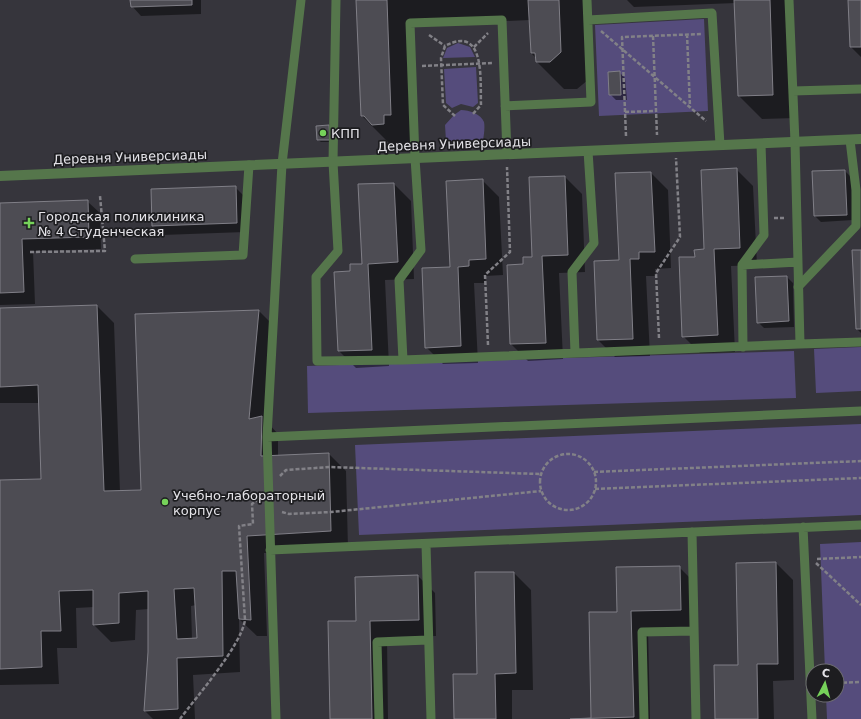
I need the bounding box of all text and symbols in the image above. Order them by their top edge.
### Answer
place label: КПП [331,126,360,141]
marker: КПП [318,128,328,138]
street label: Деревня Универсиады [377,134,531,154]
street label: Деревня Универсиады [53,147,207,167]
place label: Городская поликлиника № 4 Студенческая [38,209,205,239]
marker: Городская поликлиника № 4 Студенческая [23,217,35,229]
place label: Учебно-лабораторный корпус [173,488,325,518]
marker: Учебно-лабораторный корпус [160,497,170,507]
north arrow [805,663,845,703]
text: С [821,667,831,680]

